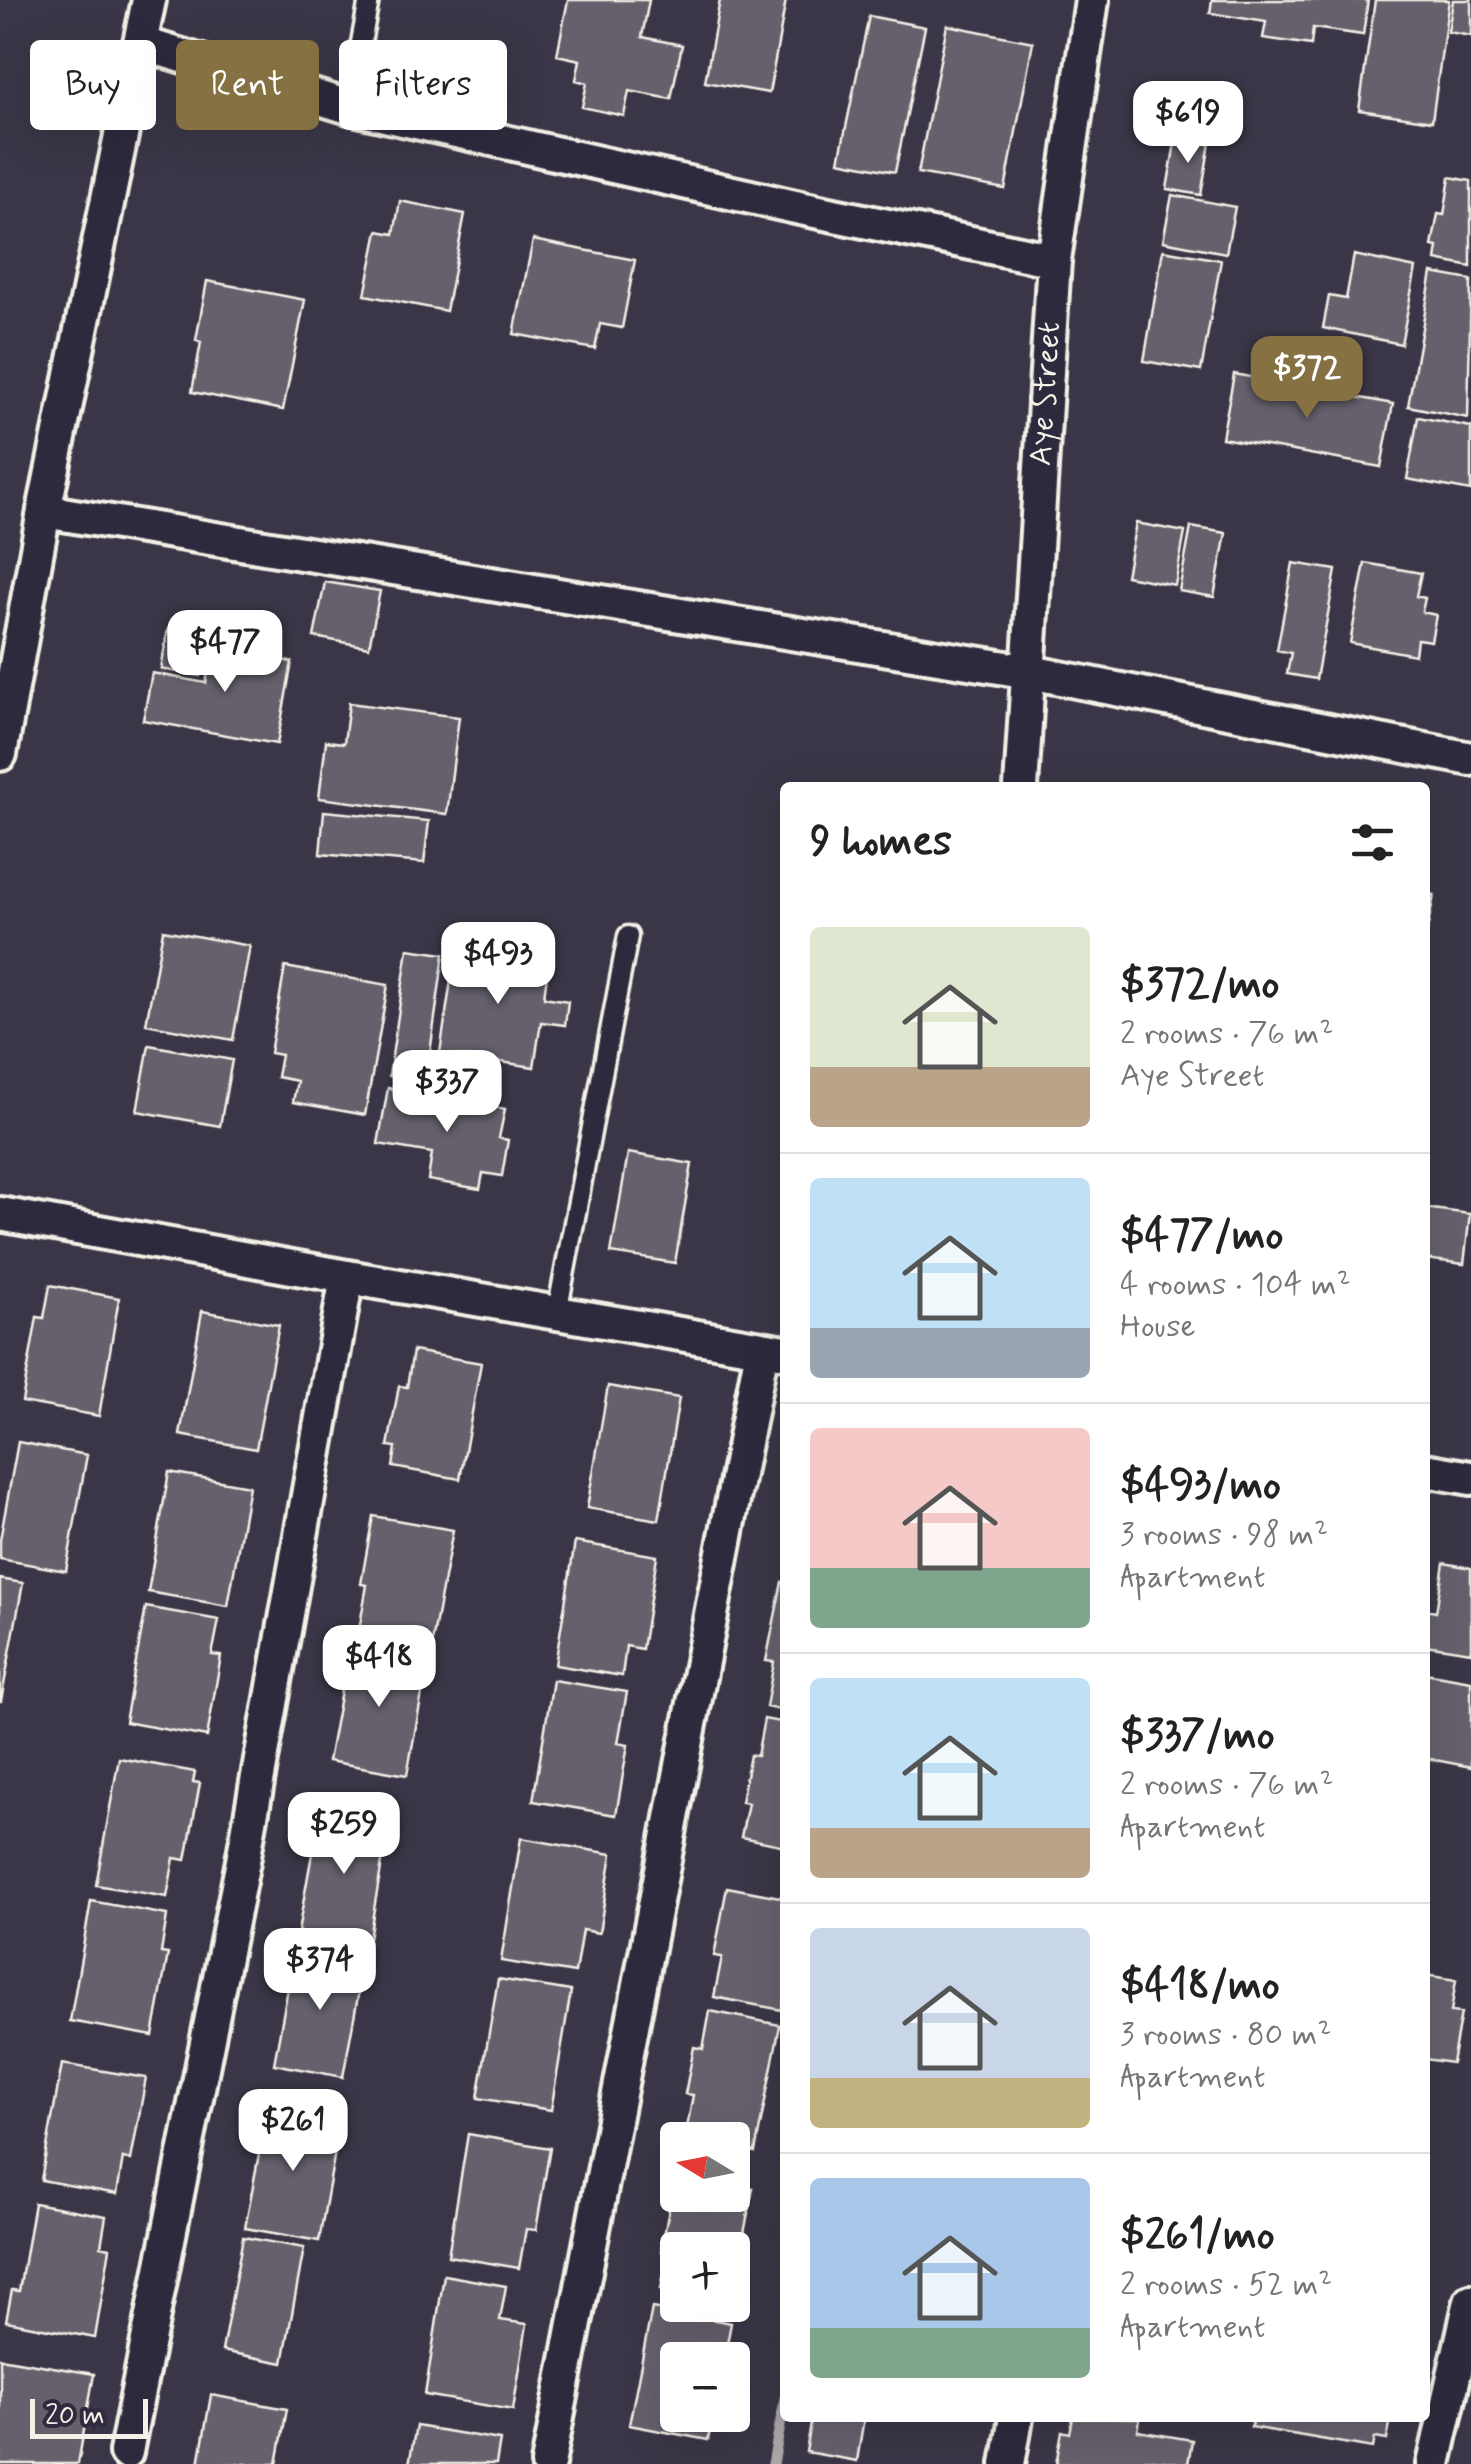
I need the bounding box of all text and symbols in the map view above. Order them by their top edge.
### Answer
chip: Buy [30,40,156,130]
chip: Rent [176,40,319,130]
chip: Filters [339,40,507,130]
pin: $619 [1129,81,1247,166]
text: $619 [1155,92,1221,134]
street label: Aye Street [1020,320,1071,467]
pin: $372 [1248,336,1366,421]
text: $372 [1273,347,1341,389]
pin: $477 [166,610,284,695]
text: $477 [189,621,261,663]
text: 9 homes [810,815,952,870]
icon: filters [1345,815,1400,870]
pin: $493 [439,922,557,1007]
text: $493 [463,933,533,975]
text: $372/mo [1120,958,1280,1013]
icon: home [890,967,1010,1087]
text: 2 rooms · 76 m² [1120,1013,1333,1055]
pin: $337 [388,1050,506,1135]
text: Aye Street [1120,1055,1264,1097]
text: $337 [415,1061,479,1103]
text: $477/mo [1120,1209,1283,1264]
icon: home [890,1218,1010,1338]
text: 4 rooms · 104 m² [1120,1264,1351,1306]
text: House [1120,1306,1196,1348]
text: $493/mo [1120,1459,1281,1514]
icon: home [890,1468,1010,1588]
text: 3 rooms · 98 m² [1120,1514,1328,1556]
text: Apartment [1120,1556,1265,1598]
pin: $418 [320,1625,438,1710]
text: $418 [345,1636,413,1678]
text: $337/mo [1120,1709,1275,1764]
icon: home [890,1718,1010,1838]
text: 2 rooms · 76 m² [1120,1764,1333,1806]
pin: $259 [285,1792,403,1877]
text: $259 [310,1803,378,1845]
text: Apartment [1120,1806,1265,1848]
pin: $374 [261,1928,379,2013]
text: $374 [286,1939,354,1981]
text: $418/mo [1120,1959,1280,2014]
icon: home [890,1968,1010,2088]
text: 3 rooms · 80 m² [1120,2014,1331,2056]
text: Apartment [1120,2056,1265,2098]
pin: $261 [234,2089,352,2174]
text: $261 [261,2100,325,2142]
north arrow [660,2122,750,2212]
map controls [660,2122,750,2432]
text: $261/mo [1120,2209,1275,2264]
icon: home [890,2218,1010,2338]
button: + [660,2232,750,2322]
text: 2 rooms · 52 m² [1120,2264,1332,2306]
text: Apartment [1120,2306,1265,2348]
button: − [660,2342,750,2432]
scale bar [30,2394,148,2438]
text: 20 m [45,2398,105,2435]

